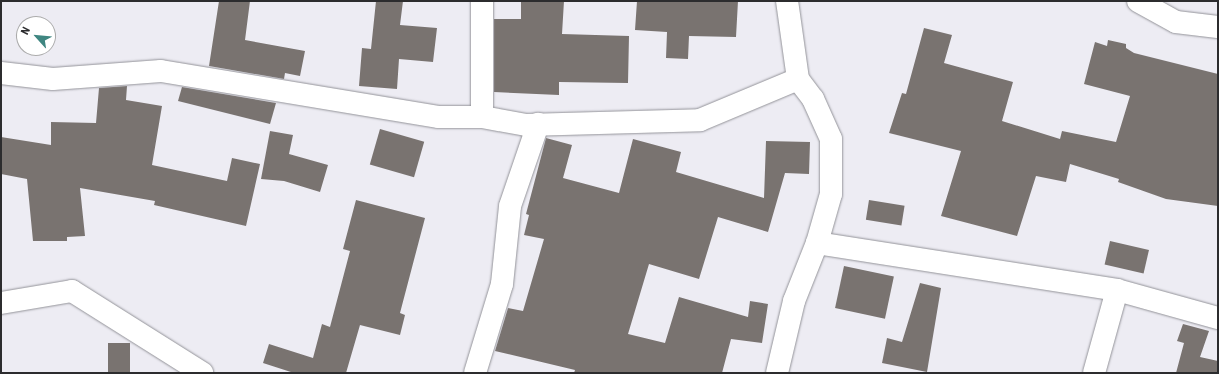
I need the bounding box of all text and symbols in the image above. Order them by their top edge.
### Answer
north arrow [16,16,56,56]
text: N [18,25,33,37]

